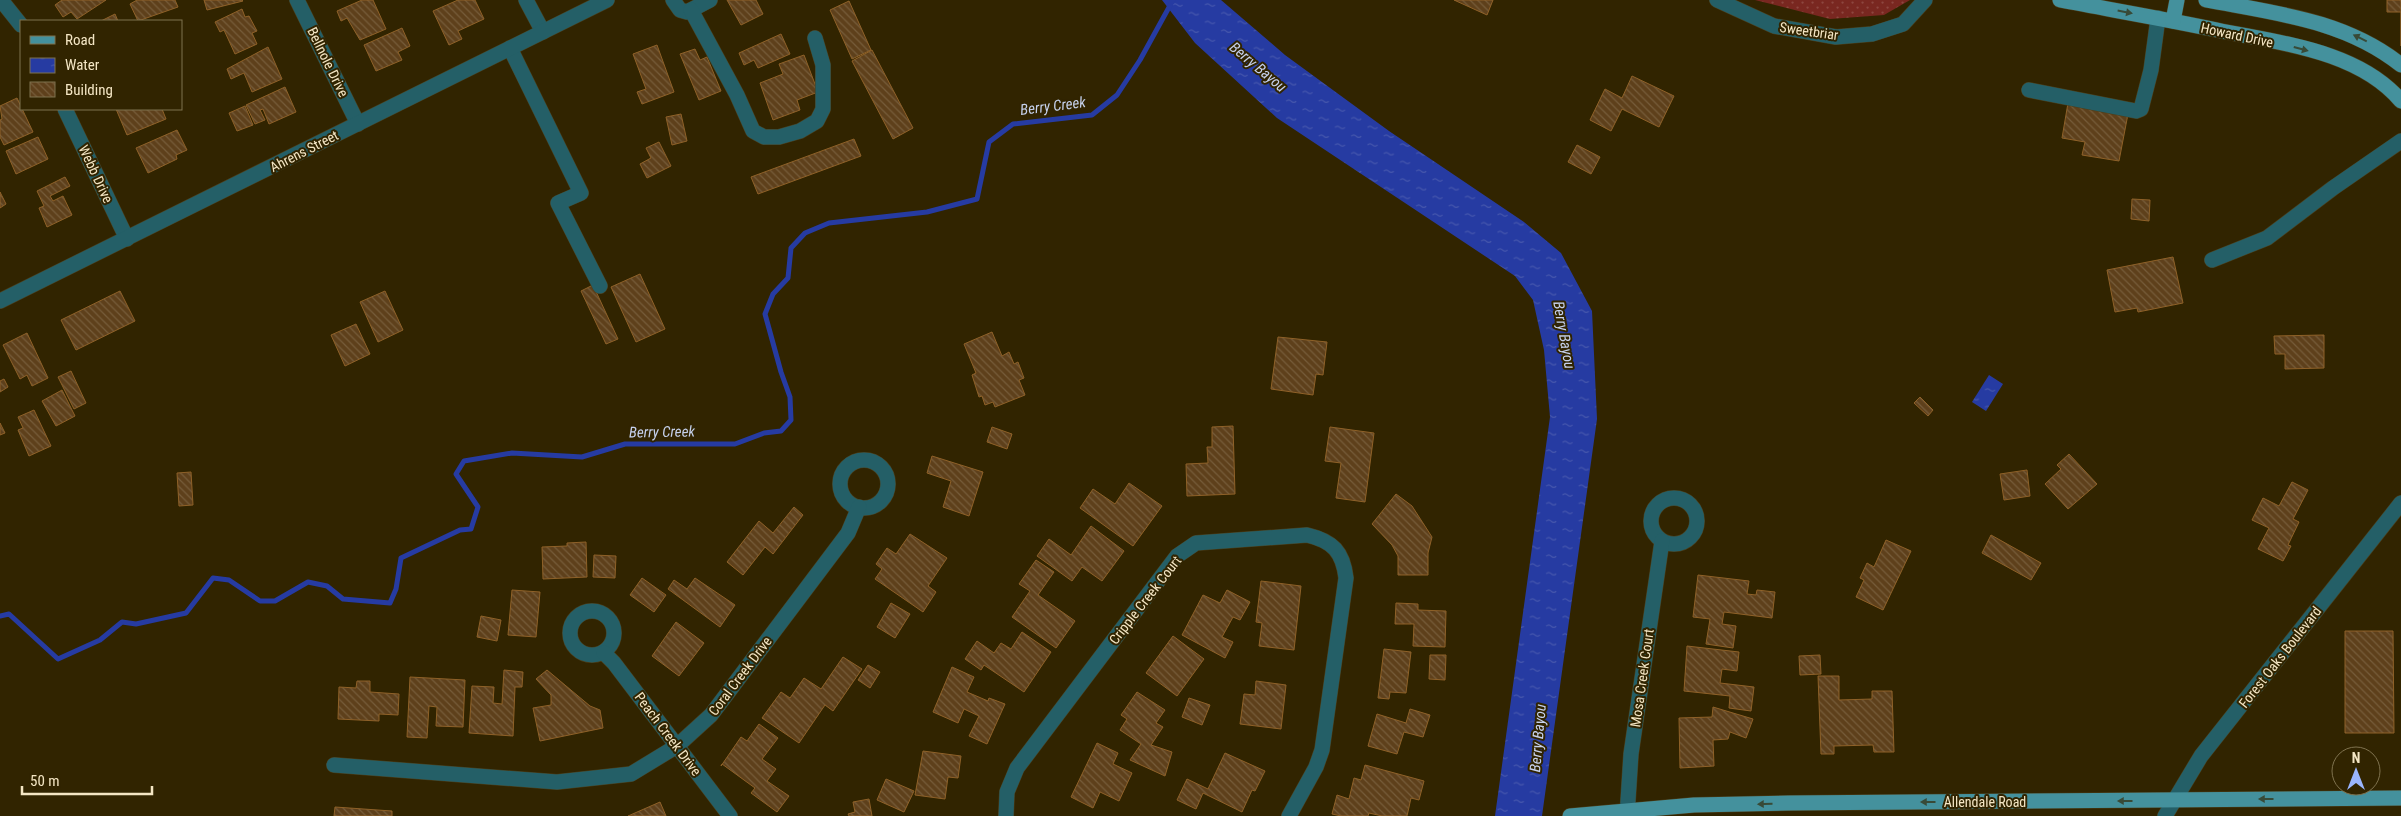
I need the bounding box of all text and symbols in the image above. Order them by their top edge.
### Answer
one-way arrow [2118,9,2134,17]
street label: Sweetbriar [1779,19,1839,43]
legend [20,20,182,110]
street label: Howard Drive [2199,20,2275,51]
street label: Bellnole Drive [304,25,352,100]
text: Road [65,31,95,49]
one-way arrow [2353,34,2367,42]
water label: Berry Bayou [1226,38,1290,96]
one-way arrow [2294,45,2309,53]
text: Water [65,56,100,74]
text: Building [65,81,113,99]
water label: Berry Creek [1019,93,1087,119]
street label: Ahrens Street [267,127,341,175]
street label: Webb Drive [76,143,117,206]
water label: Berry Bayou [1549,300,1579,370]
water label: Berry Creek [629,422,696,442]
street label: Cripple Creek Court [1106,553,1184,647]
street label: Forest Oaks Boulevard [2236,603,2324,711]
street label: Mosa Creek Court [1627,628,1657,728]
street label: Coral Creek Drive [705,633,775,719]
street label: Peach Creek Drive [632,689,705,779]
water label: Berry Bayou [1526,703,1550,773]
north arrow [2331,746,2381,796]
text: N [2352,750,2360,766]
scale bar [22,764,152,796]
text: 50 m [30,772,60,790]
street label: Allendale Road [1944,794,2026,810]
one-way arrow [2258,795,2274,803]
one-way arrow [2117,797,2133,805]
one-way arrow [1919,798,1935,806]
one-way arrow [1757,800,1773,808]

